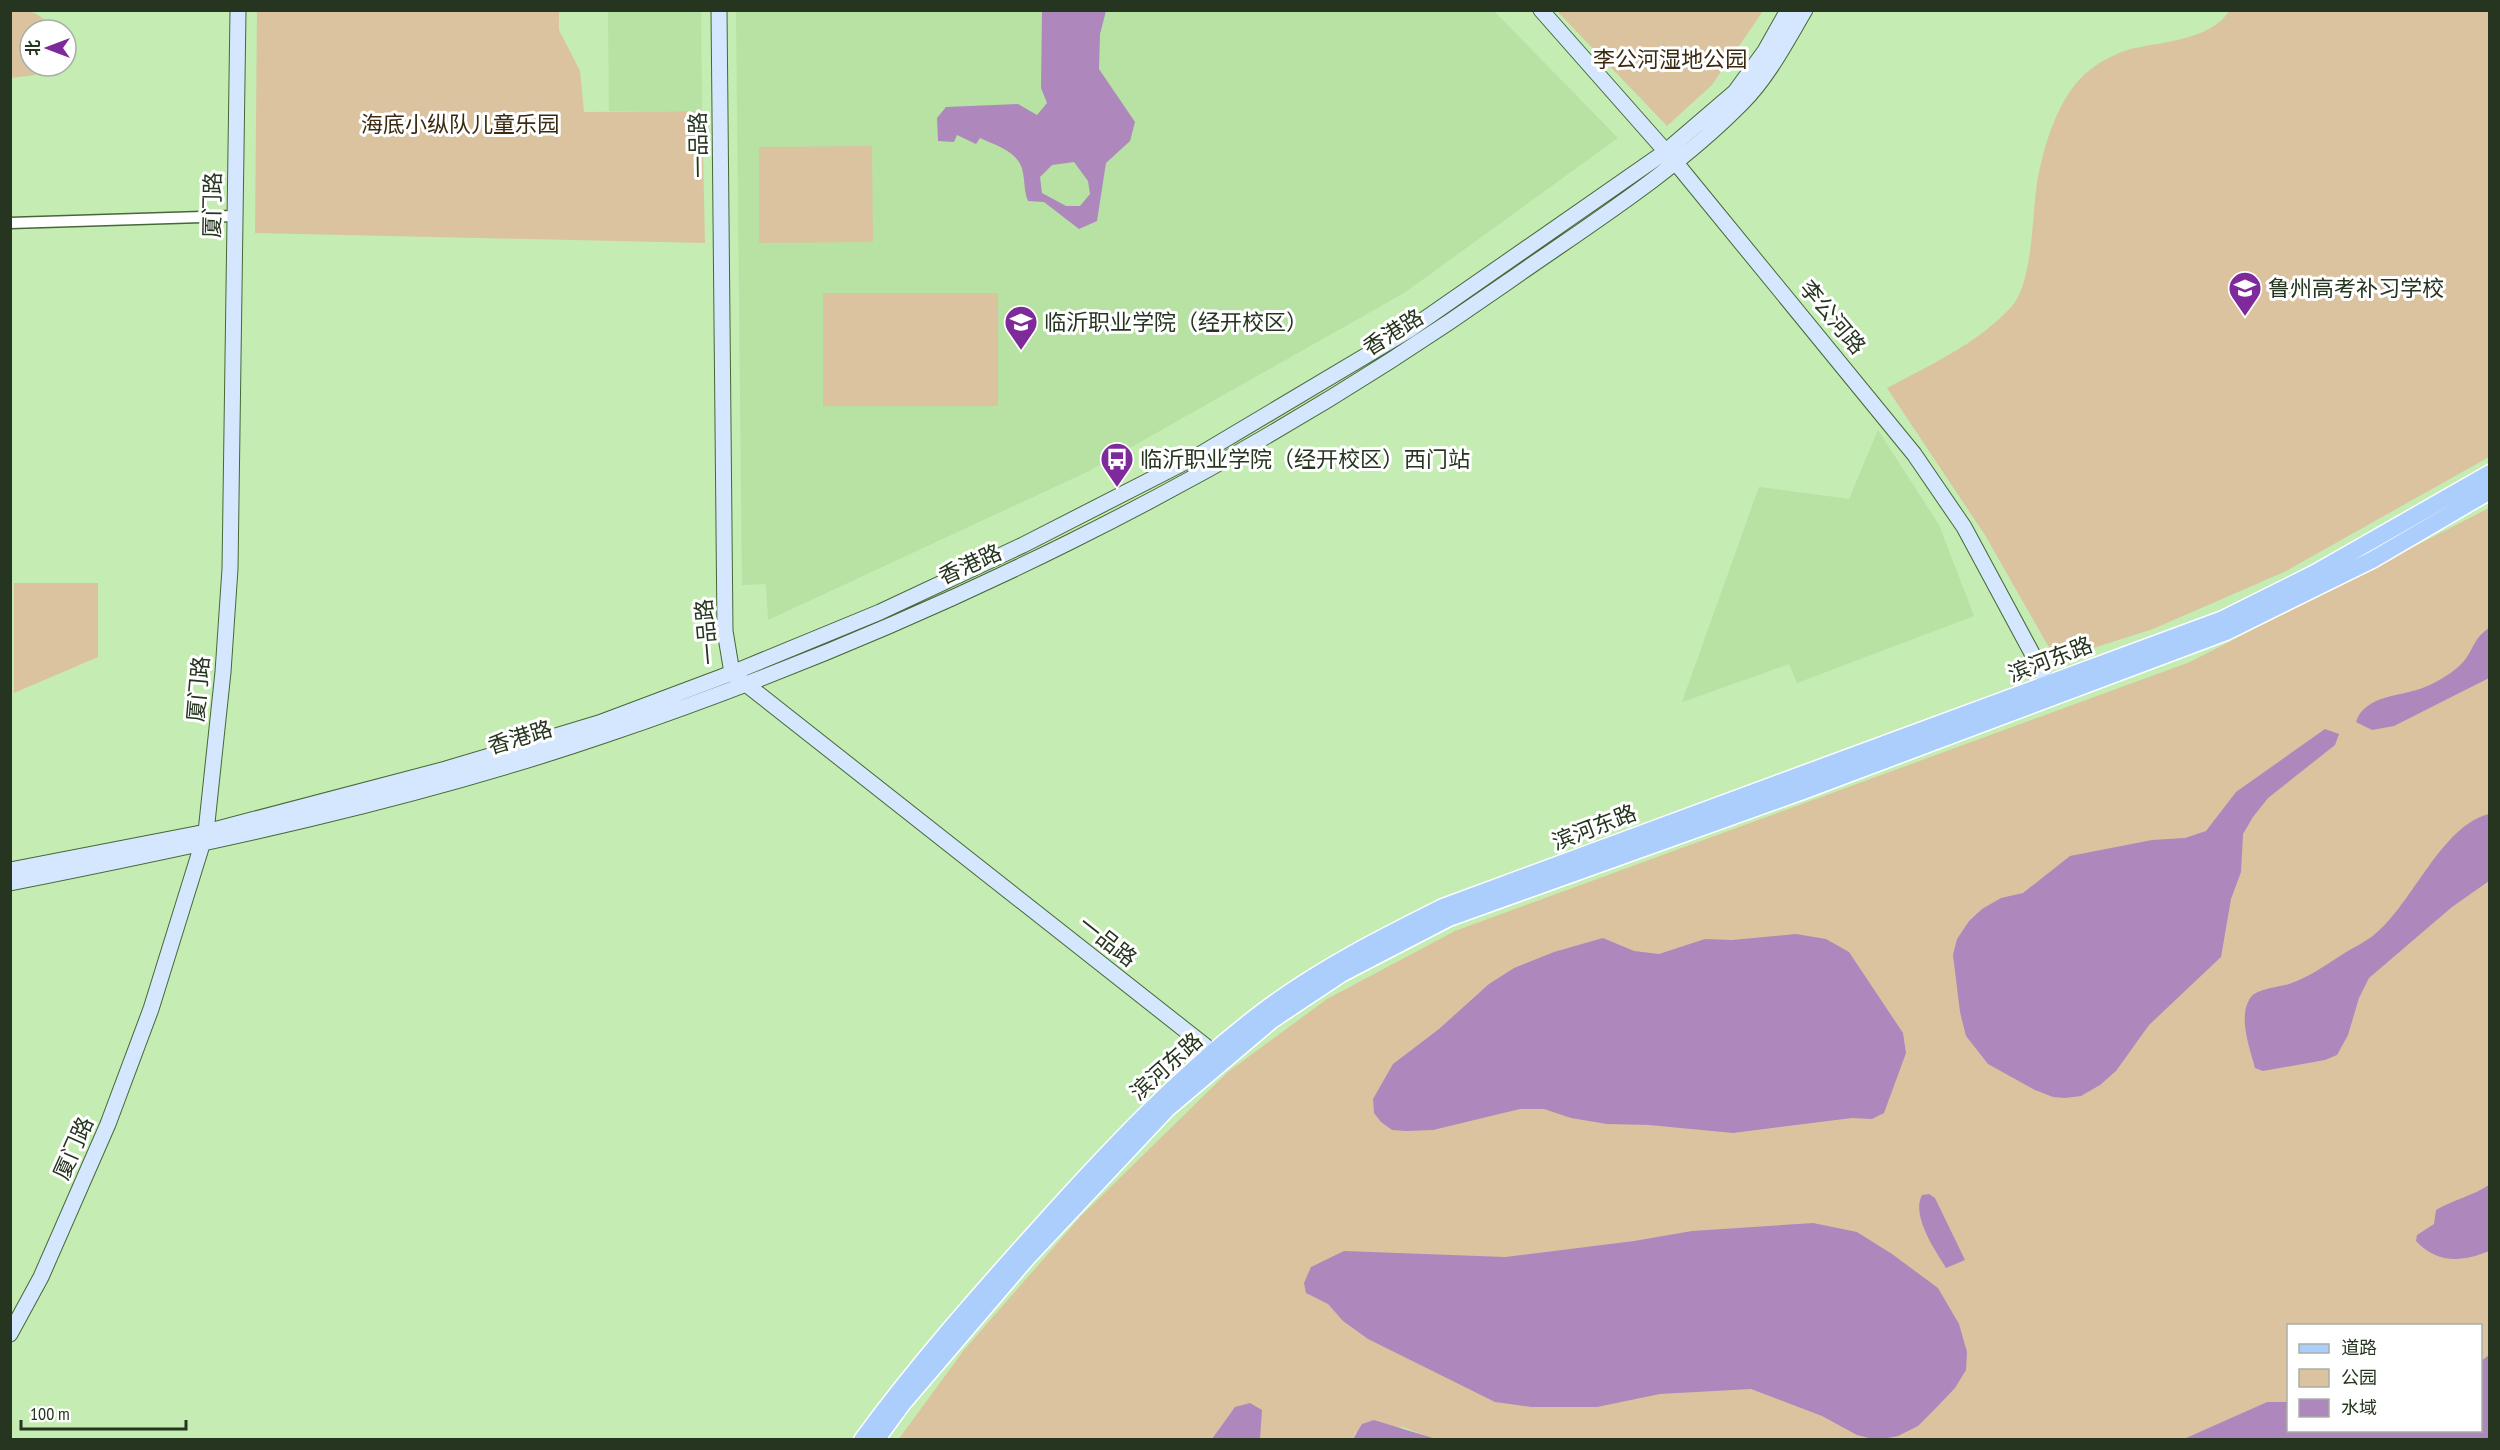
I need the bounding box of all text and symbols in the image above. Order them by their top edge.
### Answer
north arrow [18,18,78,78]
text: 北 [23,40,43,56]
park label: 李公河湿地公园 [1593,45,1747,73]
park label: 海底小纵队儿童乐园 [361,110,559,138]
street label: 一品路 [683,112,713,178]
street label: 厦门路 [197,172,227,238]
school or university icon: 鲁州高考补习学校 [2227,270,2263,317]
street label: 李公河路 [1794,274,1872,360]
place label: 鲁州高考补习学校 [2268,274,2444,302]
street label: 香港路 [1358,303,1428,361]
school or university icon: 临沂职业学院（经开校区） [1003,304,1039,351]
place label: 临沂职业学院（经开校区） [1044,308,1308,336]
bus stop icon: 临沂职业学院（经开校区）西门站 [1099,441,1135,488]
place label: 临沂职业学院（经开校区）西门站 [1140,445,1470,473]
street label: 香港路 [934,538,1006,590]
street label: 一品路 [689,598,723,666]
street label: 滨河东路 [2004,630,2096,688]
street label: 厦门路 [181,655,215,723]
street label: 香港路 [484,714,556,760]
street label: 滨河东路 [1548,798,1640,856]
street label: 一品路 [1073,910,1143,972]
street label: 滨河东路 [1124,1026,1208,1106]
street label: 厦门路 [47,1112,99,1184]
legend [2287,1324,2482,1432]
text: 道路 [2341,1336,2377,1359]
text: 公园 [2341,1366,2377,1389]
scale bar [21,1393,186,1431]
text: 水域 [2341,1396,2377,1419]
text: 100 m [30,1402,70,1425]

